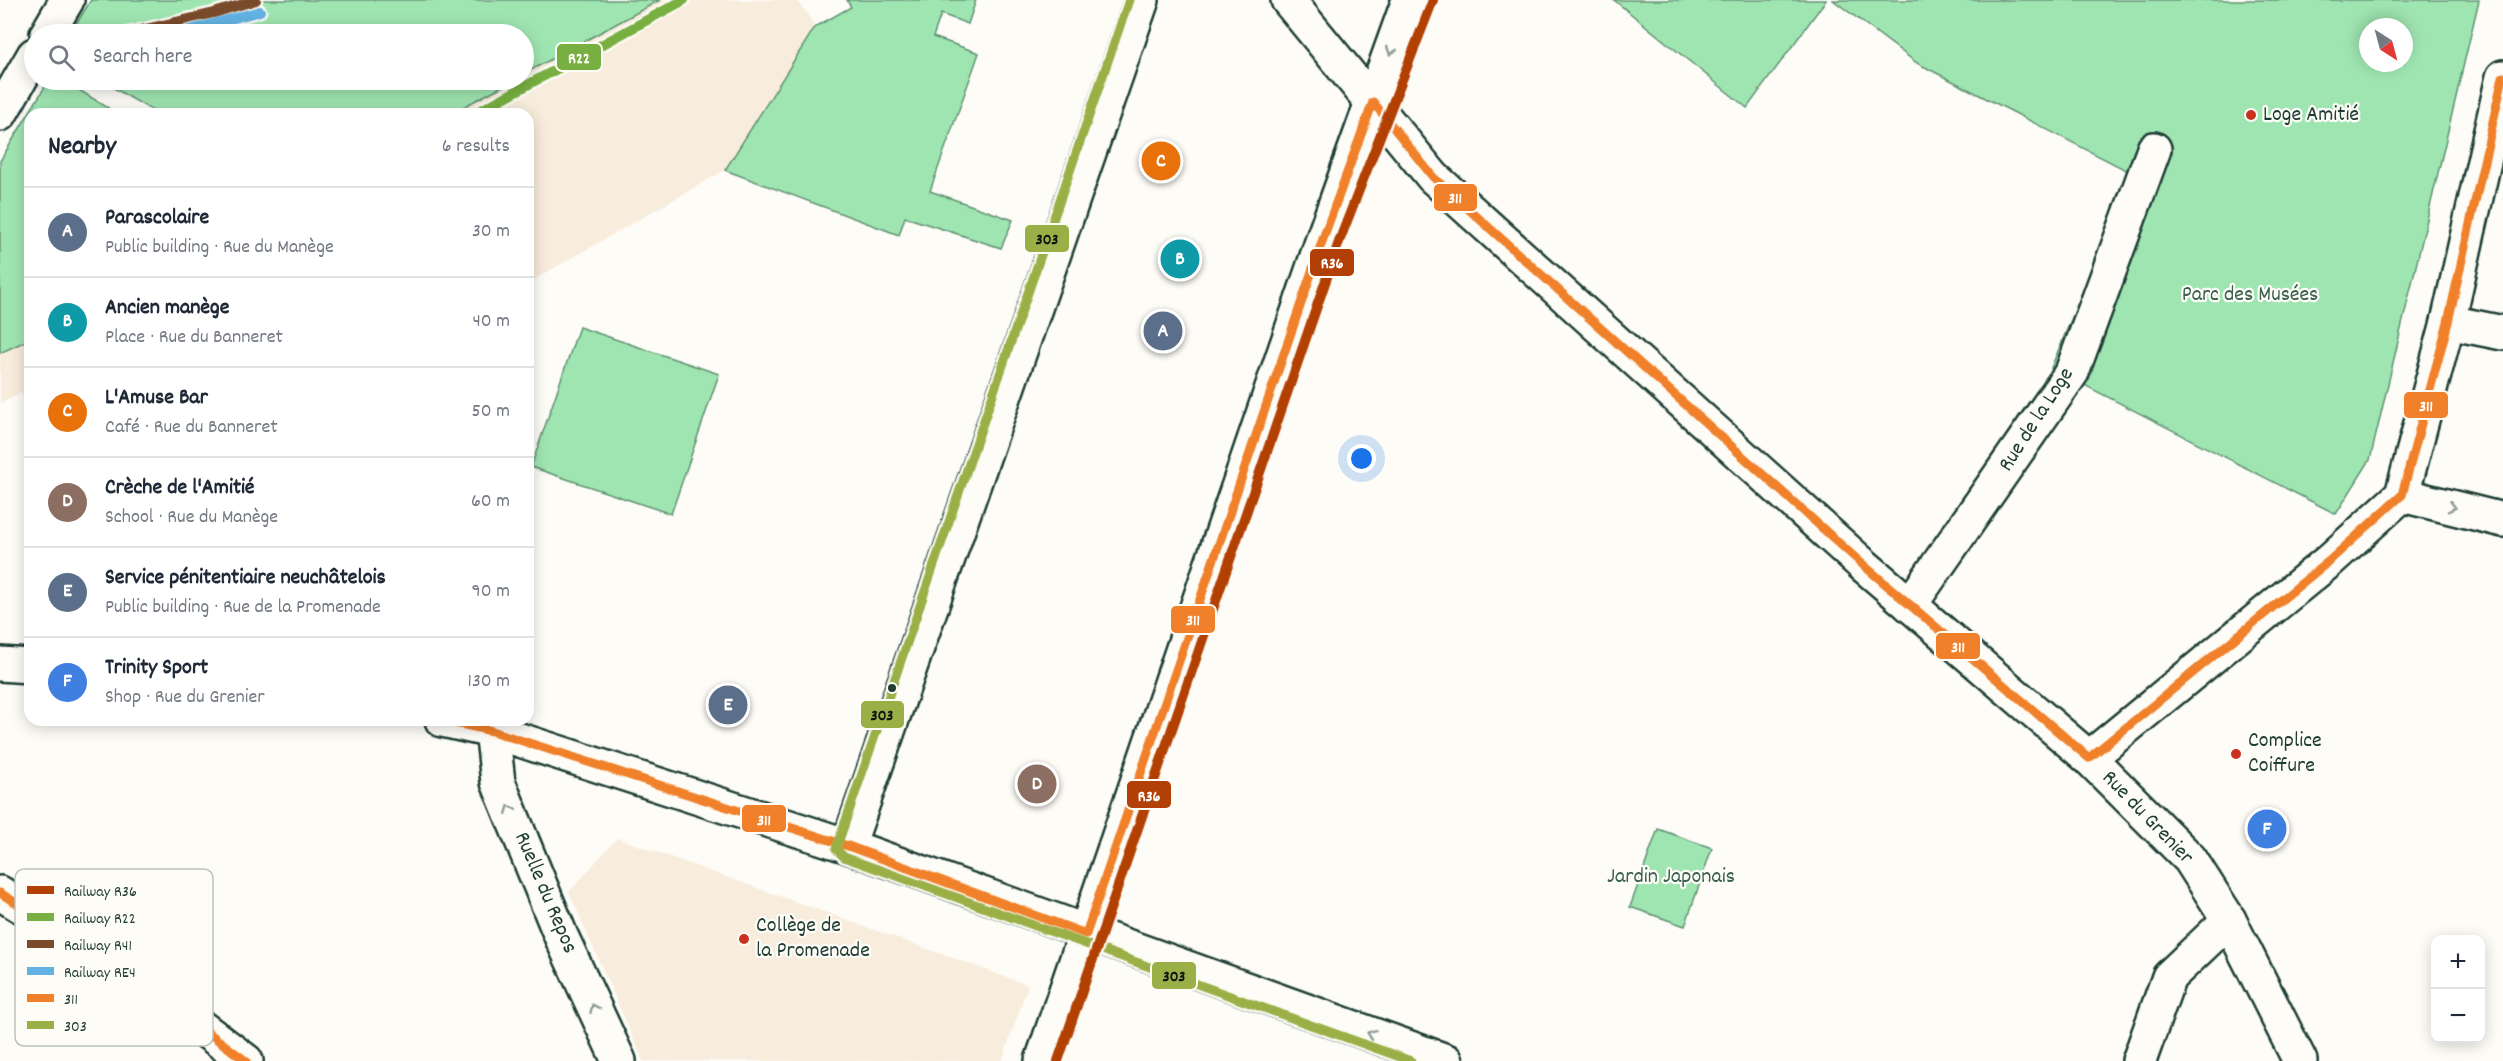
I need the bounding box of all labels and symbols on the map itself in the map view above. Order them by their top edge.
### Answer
north arrow [2359,18,2413,72]
line badge: R22 [556,43,602,71]
one-way arrow [1385,45,1398,56]
text: R22 [568,48,590,71]
place label: Loge Amitié [2263,100,2359,131]
marker: Loge Amitié [2244,108,2258,122]
pin: C [1142,138,1180,184]
line badge: 311 [1433,183,1478,212]
text: 311 [1448,188,1462,211]
line badge: 303 [1024,224,1070,253]
text: 303 [1036,229,1058,252]
pin: B [1160,236,1200,282]
line badge: R36 [1309,248,1355,277]
text: R36 [1321,253,1344,276]
park label: Parc des Musées [2182,280,2318,311]
pin: A [1144,308,1182,354]
street label: Rue de la Loge [1992,362,2082,478]
line badge: 311 [2403,391,2449,419]
text: 311 [2419,396,2433,419]
your location [1347,444,1376,473]
one-way arrow [2447,500,2457,513]
line badge: 311 [1170,605,1216,634]
text: 311 [1186,610,1200,633]
line badge: 311 [1935,632,1981,660]
text: 311 [1951,637,1965,660]
pin: E [708,682,748,728]
unlabelled marker [886,682,898,694]
line badge: 303 [860,700,905,729]
text: 303 [871,705,893,728]
place label: Complice Coiffure [2248,726,2322,782]
marker: Complice Coiffure [2229,747,2243,761]
pin: D [1018,762,1056,806]
street label: Rue du Grenier [2094,764,2201,873]
line badge: R36 [1126,780,1172,809]
text: R36 [1138,786,1161,809]
one-way arrow [505,804,517,815]
line badge: 311 [741,804,787,833]
pin: F [2248,806,2286,852]
text: 311 [757,810,771,833]
street label: Ruelle du Repos [505,827,585,959]
park label: Jardin Japonais [1607,862,1735,893]
legend [15,869,213,1046]
text: Railway R36 [64,881,137,904]
text: Railway R22 [64,908,136,931]
place label: Collège de la Promenade [756,911,870,967]
marker: Collège de la Promenade [737,932,751,946]
text: Railway R41 [64,935,132,958]
line badge: 303 [1151,961,1197,990]
text: Railway RE4 [64,962,136,985]
text: 303 [1163,966,1185,989]
text: 311 [64,989,78,1012]
one-way arrow [590,1003,602,1014]
text: 303 [64,1016,87,1039]
one-way arrow [1366,1029,1377,1042]

